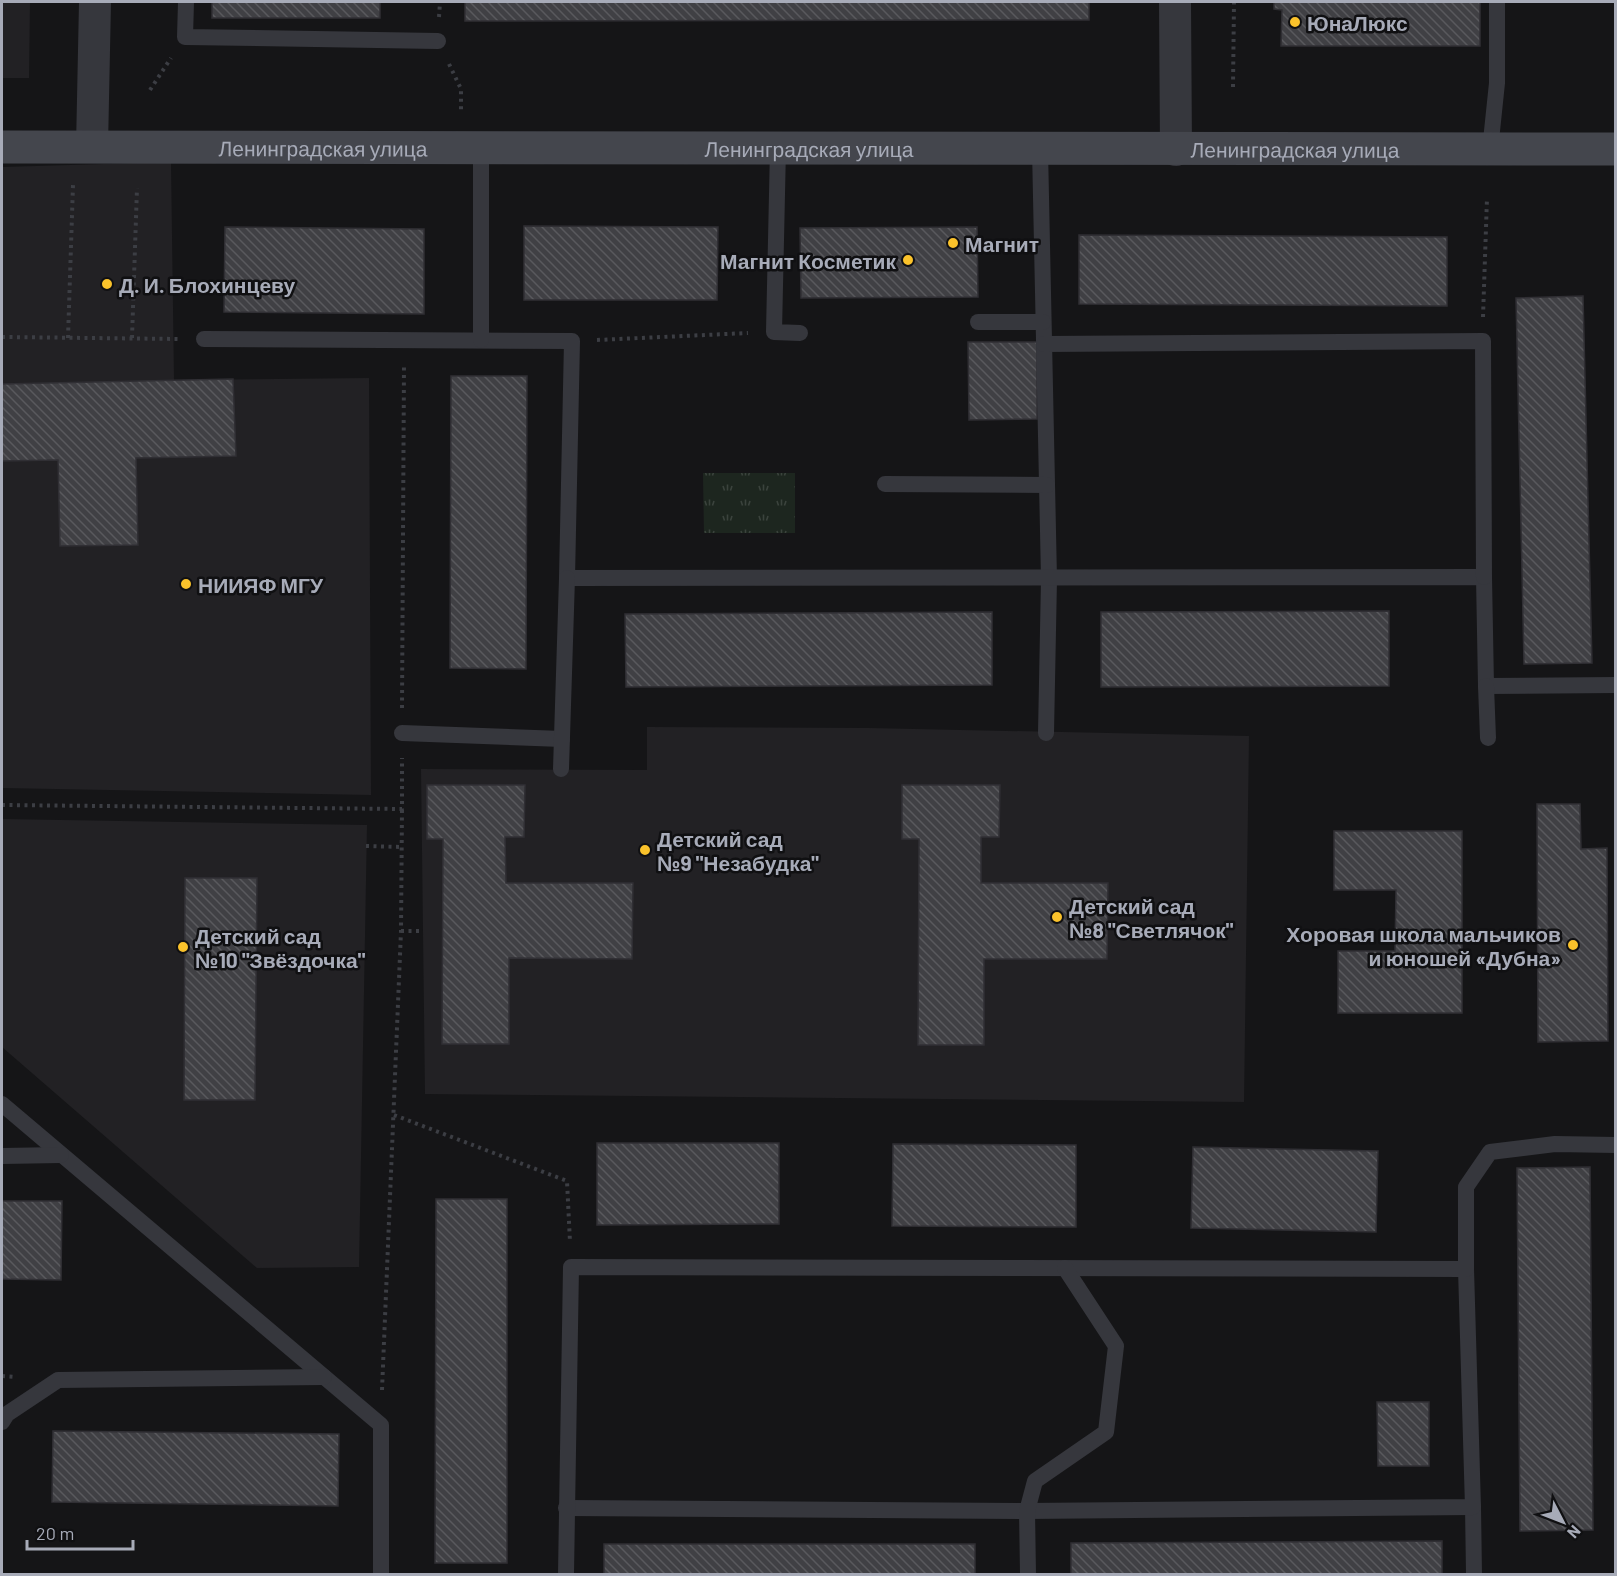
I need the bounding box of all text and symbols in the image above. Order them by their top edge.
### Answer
place label: ЮнаЛюкс [1307,10,1408,35]
marker: ЮнаЛюкс [1288,15,1302,29]
street label: Ленинградская улица [219,135,428,160]
street label: Ленинградская улица [705,135,914,161]
street label: Ленинградская улица [1191,136,1400,161]
place label: Магнит [965,231,1039,256]
marker: Магнит [946,236,960,250]
place label: Магнит Косметик [720,248,896,273]
marker: Магнит Косметик [901,253,915,267]
place label: Д. И. Блохинцеву [119,272,296,297]
marker: Д. И. Блохинцеву [100,277,114,291]
place label: НИИЯФ МГУ [198,572,324,597]
marker: НИИЯФ МГУ [179,577,193,591]
place label: Детский сад №9 "Незабудка" [657,826,819,875]
marker: Детский сад №9 "Незабудка" [638,843,652,857]
place label: Детский сад №8 "Светлячок" [1069,893,1234,942]
marker: Детский сад №8 "Светлячок" [1050,910,1064,924]
place label: Хоровая школа мальчиков и юношей «Дубна» [1286,921,1561,970]
place label: Детский сад №10 "Звёздочка" [195,923,366,972]
marker: Хоровая школа мальчиков и юношей «Дубна» [1566,938,1580,952]
marker: Детский сад №10 "Звёздочка" [176,940,190,954]
north arrow [1533,1492,1593,1552]
scale bar [27,1513,134,1551]
text: 20 m [36,1522,74,1544]
text: N [1564,1522,1585,1543]

